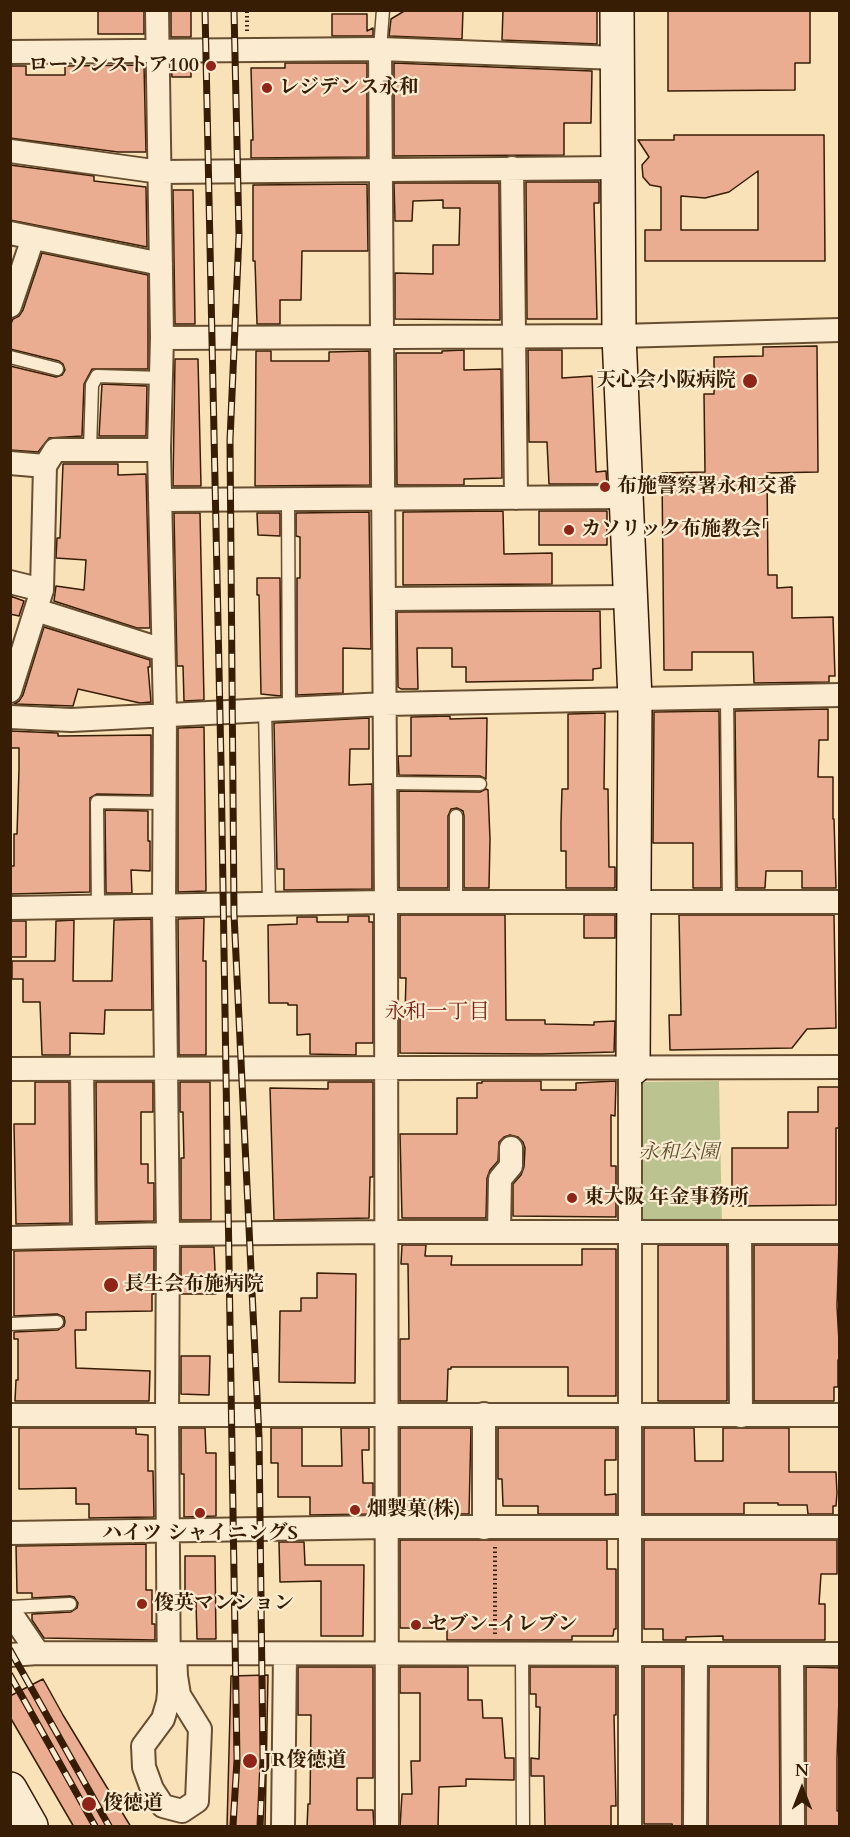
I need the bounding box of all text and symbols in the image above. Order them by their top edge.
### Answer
place label: ローソンストア100 [28,54,199,78]
marker: ローソンストア100 [204,59,218,73]
place label: レジデンス永和 [279,76,419,100]
marker: レジデンス永和 [260,81,274,95]
place label: 天心会小阪病院 [596,369,736,393]
marker: 天心会小阪病院 [741,372,759,390]
place label: 布施警察署永和交番 [617,475,797,499]
marker: 布施警察署永和交番 [598,480,612,494]
place label: カソリック布施教会「 [581,518,768,542]
marker: カソリック布施教会「 [562,523,576,537]
district label: 永和一丁目 [385,1000,489,1026]
park label: 永和公園 [639,1141,719,1165]
place label: 東大阪 年金事務所 [584,1186,749,1210]
marker: 東大阪 年金事務所 [565,1191,579,1205]
place label: 長生会布施病院 [124,1273,264,1297]
marker: 長生会布施病院 [102,1276,120,1294]
place label: 畑製菓(株) [367,1498,461,1522]
marker: 畑製菓(株) [348,1503,362,1517]
marker: ハイツ シャイニングS [193,1506,207,1520]
place label: ハイツ シャイニングS [102,1522,298,1546]
place label: 俊英マンション [154,1592,294,1616]
marker: 俊英マンション [135,1597,149,1611]
place label: セブン-イレブン [428,1613,578,1637]
marker: セブン-イレブン [409,1618,423,1632]
place label: JR俊徳道 [264,1749,346,1773]
marker: JR俊徳道 [241,1752,259,1770]
north arrow [772,1759,832,1819]
text: N [795,1760,809,1782]
place label: 俊徳道 [103,1792,163,1816]
marker: 俊徳道 [80,1795,98,1813]

